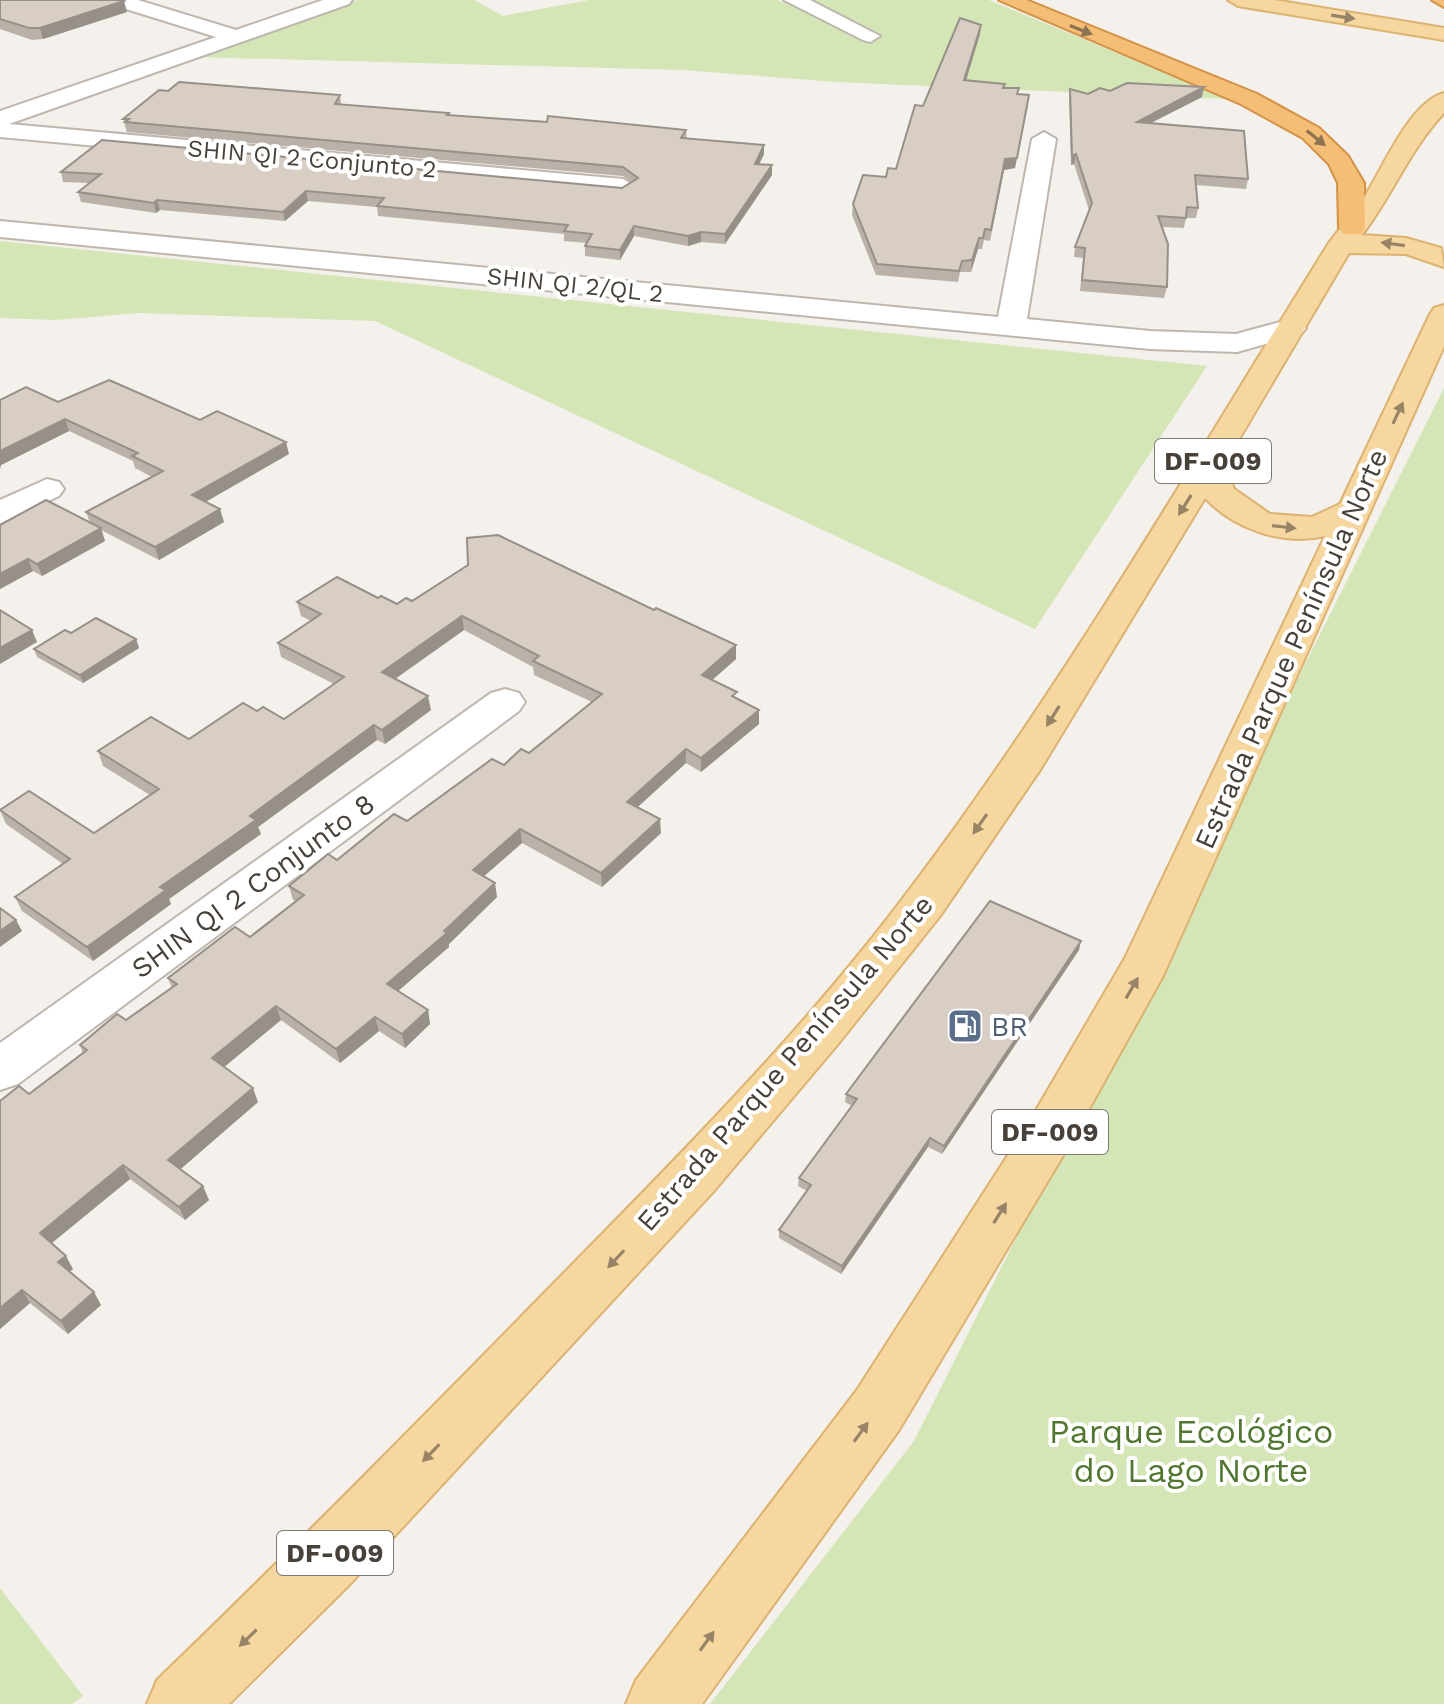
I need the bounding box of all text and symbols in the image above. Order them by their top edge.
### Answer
one-way arrow [1331,11,1356,24]
one-way arrow [1069,23,1093,36]
one-way arrow [1306,130,1326,146]
street label: SHIN QI 2 Conjunto 2 [186,134,438,184]
one-way arrow [1380,238,1405,251]
street label: SHIN QI 2/QL 2 [486,262,664,308]
one-way arrow [1391,402,1405,425]
road number: DF-009 [1155,439,1271,483]
street label: Estrada Parque Península Norte [1188,444,1394,854]
one-way arrow [1179,494,1193,516]
one-way arrow [1272,521,1297,534]
one-way arrow [1046,705,1060,727]
street label: SHIN QI 2 Conjunto 8 [125,787,381,985]
one-way arrow [973,813,988,834]
street label: Estrada Parque Península Norte [630,888,940,1238]
one-way arrow [1125,977,1139,999]
fuel station icon: BR [946,1007,984,1045]
place label: BR [991,1010,1028,1043]
road number: DF-009 [992,1110,1108,1154]
one-way arrow [993,1202,1008,1223]
one-way arrow [607,1249,625,1268]
park label: Parque Ecológico do Lago Norte [1049,1411,1333,1490]
one-way arrow [853,1422,869,1442]
one-way arrow [422,1443,440,1462]
road number: DF-009 [277,1531,393,1575]
one-way arrow [239,1628,258,1647]
one-way arrow [699,1631,714,1652]

